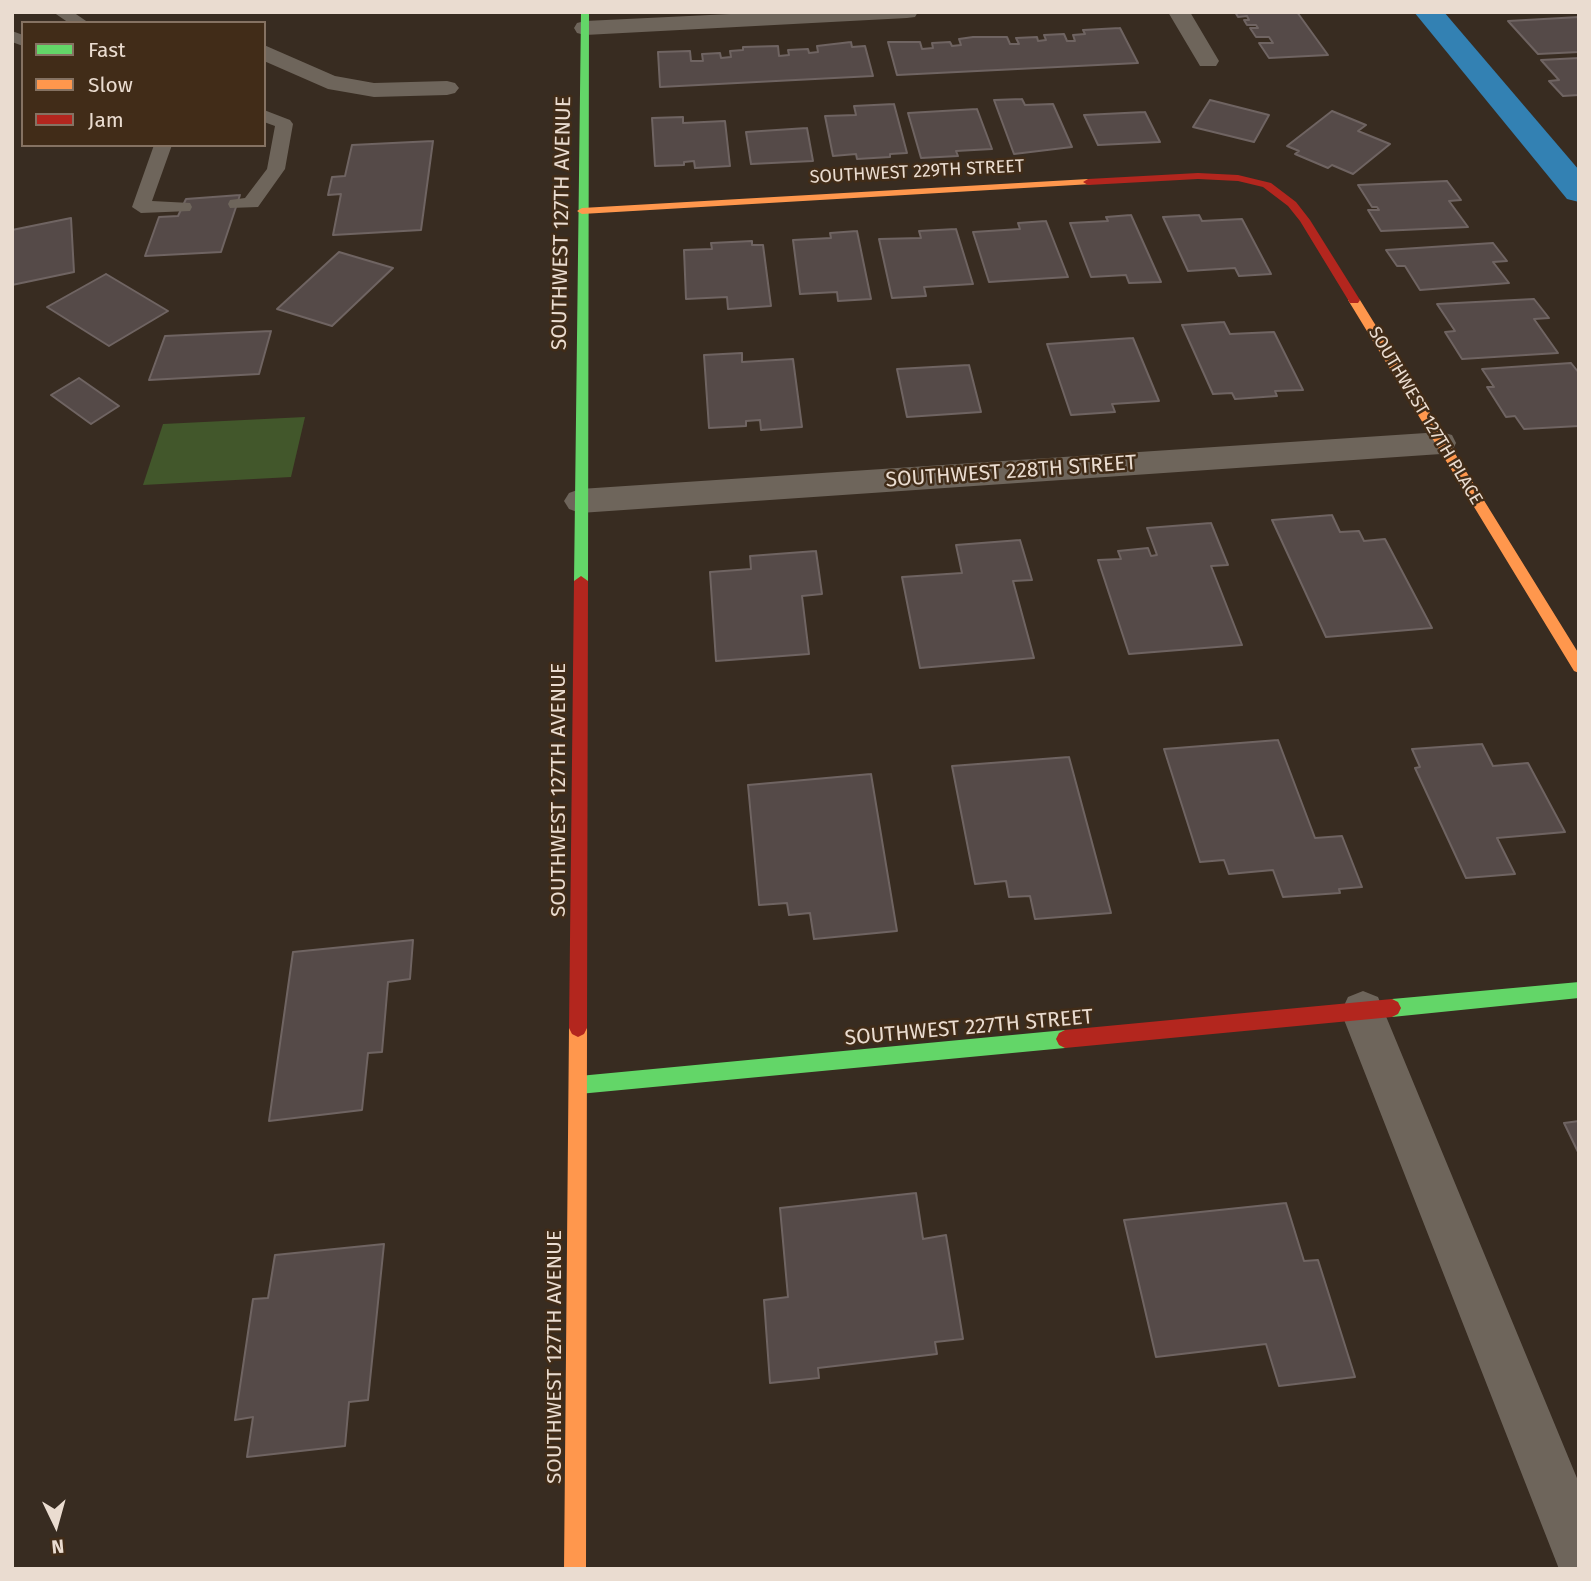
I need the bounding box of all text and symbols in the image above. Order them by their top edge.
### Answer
legend [21,21,266,147]
text: Fast [88,37,126,63]
text: Slow [88,72,133,98]
street label: SOUTHWEST 127TH AVENUE [547,96,577,350]
text: Jam [88,107,124,133]
street label: SOUTHWEST 229TH STREET [809,156,1025,188]
street label: SOUTHWEST 127TH PLACE [1363,323,1487,509]
street label: SOUTHWEST 228TH STREET [885,451,1137,493]
street label: SOUTHWEST 127TH AVENUE [546,663,572,917]
street label: SOUTHWEST 227TH STREET [844,1005,1094,1051]
street label: SOUTHWEST 127TH AVENUE [542,1230,568,1484]
north arrow [21,1490,91,1560]
text: N [51,1534,65,1558]

